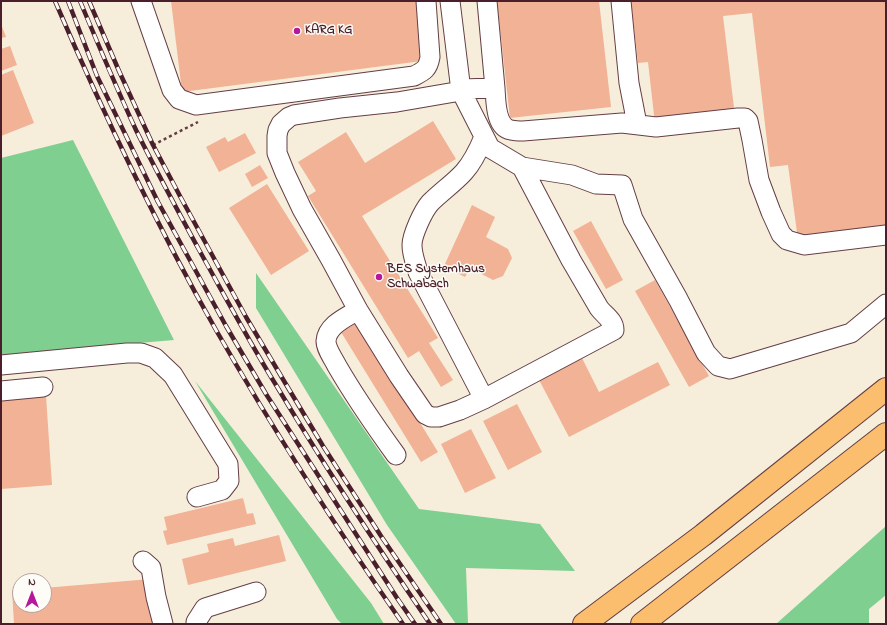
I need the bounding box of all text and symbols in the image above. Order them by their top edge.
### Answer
place label: KARG KG [305,23,352,39]
marker: KARG KG [292,26,302,36]
place label: BES Systemhaus Schwabach [387,262,485,293]
marker: BES Systemhaus Schwabach [374,272,384,282]
north arrow [12,573,52,613]
text: N [28,574,36,590]

